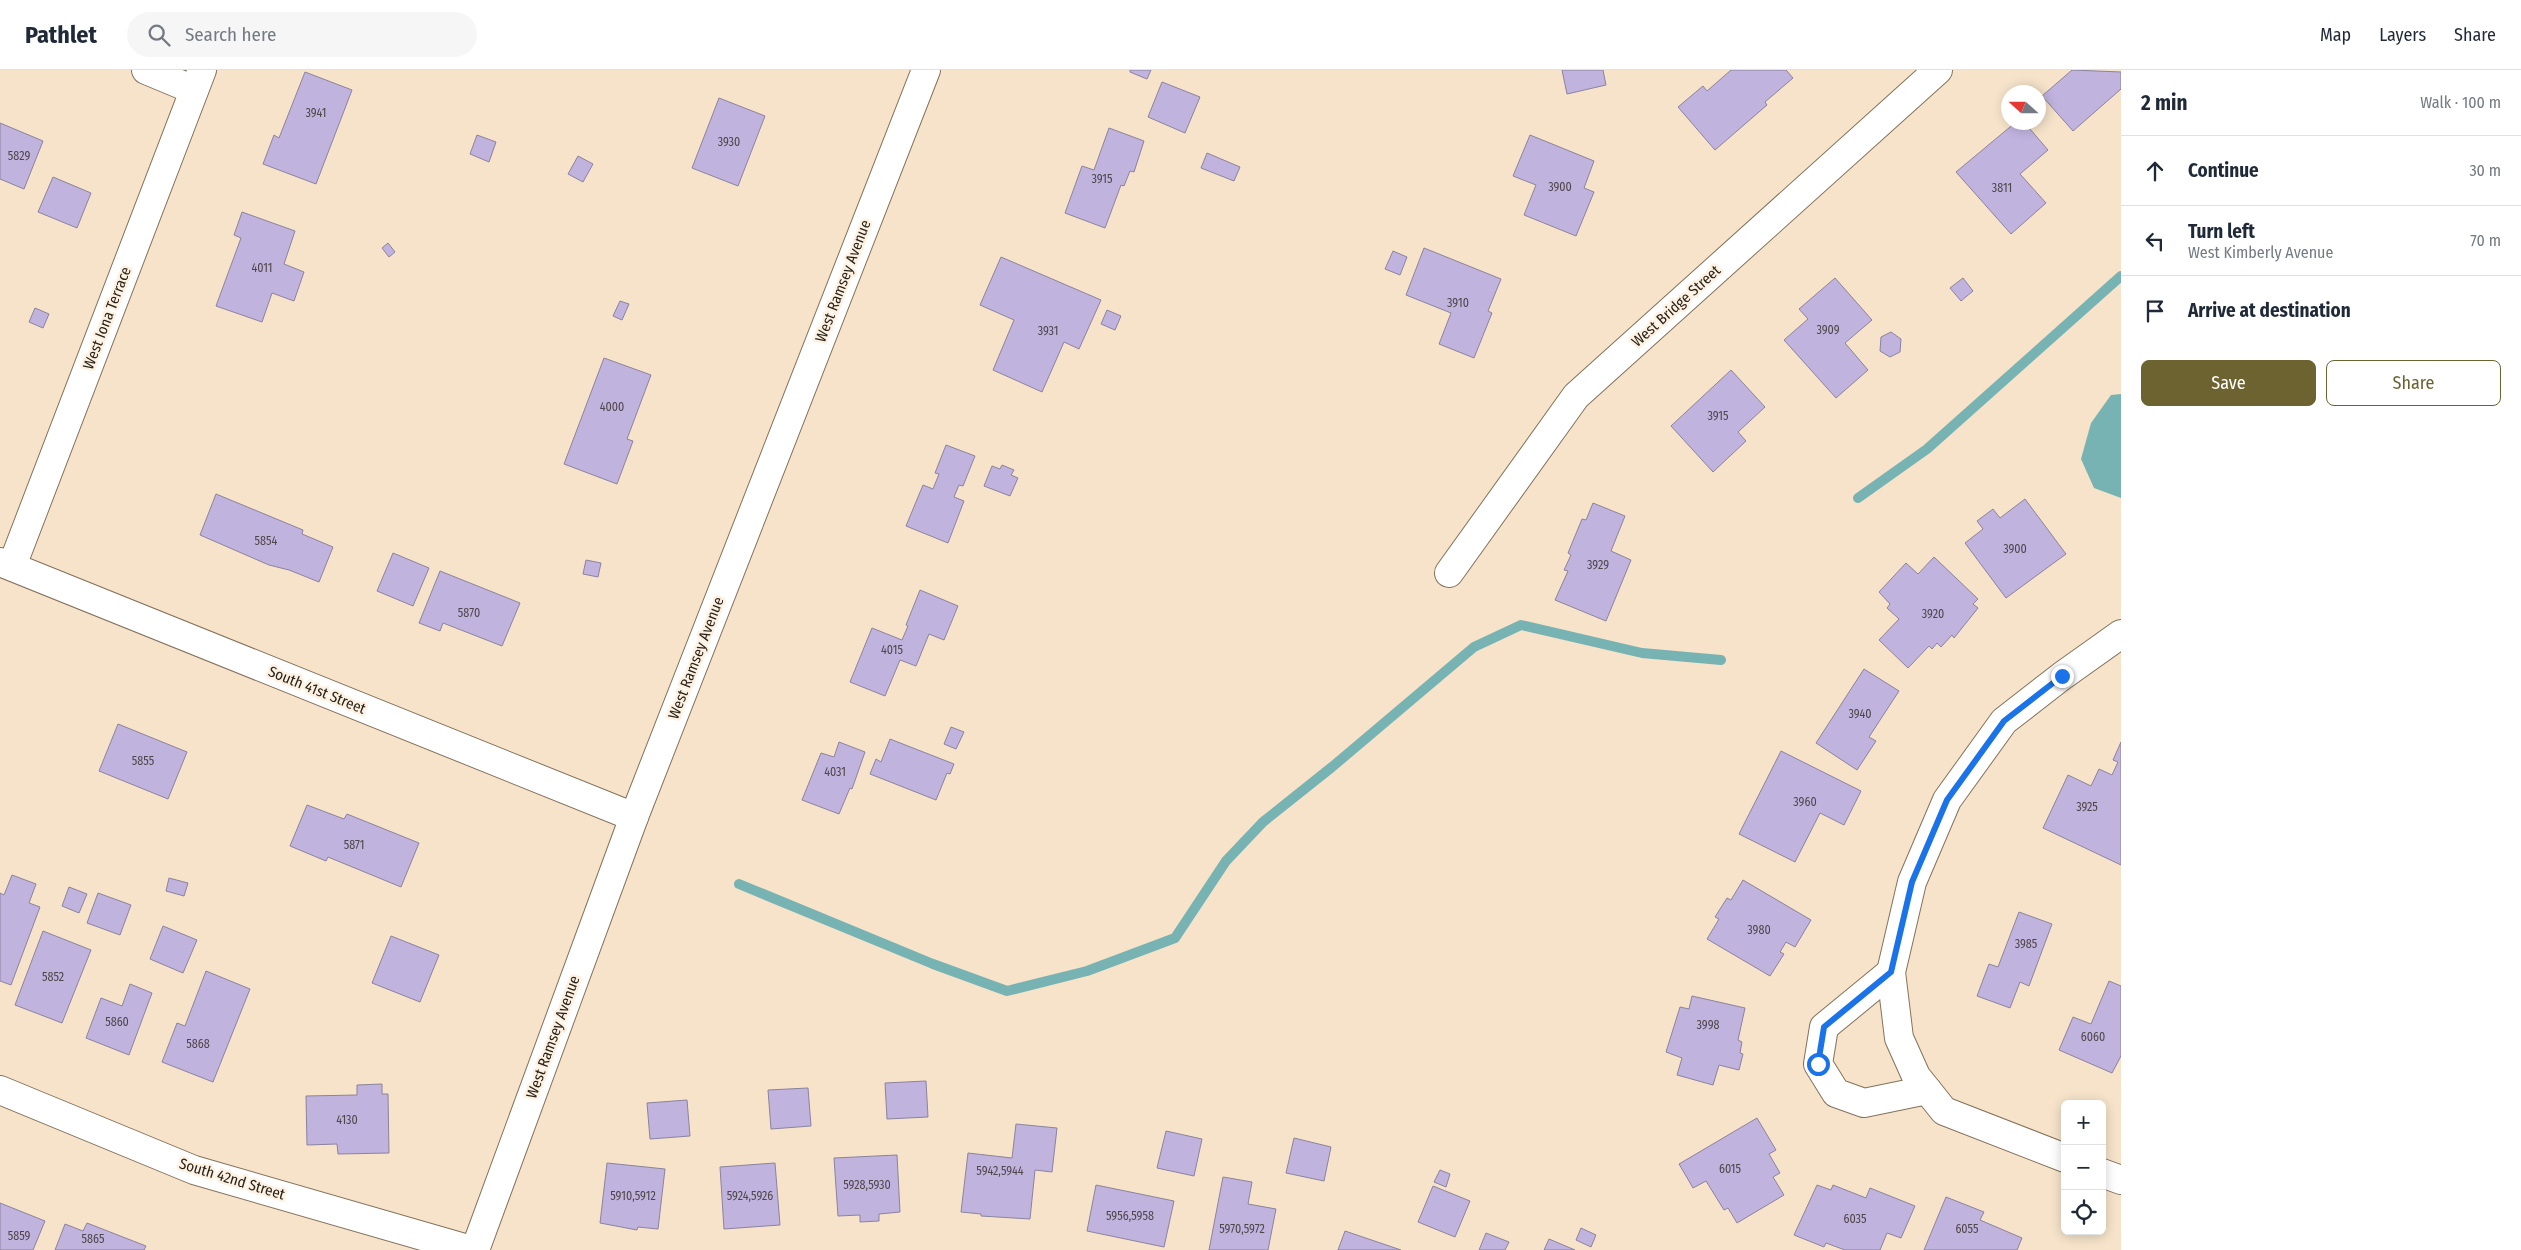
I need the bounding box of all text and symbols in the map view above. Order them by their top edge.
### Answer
search box [127,12,477,57]
text: Pathlet [25,21,97,49]
icon: search [145,21,173,49]
text: Search here [185,23,276,46]
text: Map [2320,24,2351,46]
text: Layers [2379,24,2426,46]
text: Share [2454,24,2496,46]
north arrow [2001,85,2046,130]
text: 2 min [2141,90,2188,116]
text: Walk · 100 m [2420,93,2501,112]
house number: 3941 [306,106,326,120]
house number: 3930 [718,135,740,149]
house number: 5829 [8,149,30,163]
icon: ahead [2141,157,2169,185]
text: Continue [2188,159,2259,182]
text: 30 m [2469,161,2501,180]
house number: 3915 [1091,172,1113,186]
house number: 3900 [1548,180,1572,194]
house number: 3811 [1992,181,2012,195]
street label: West Ramsey Avenue [811,217,875,345]
text: Turn left [2188,220,2255,243]
icon: left [2141,227,2169,255]
text: 70 m [2470,231,2501,250]
text: West Kimberly Avenue [2188,243,2333,262]
house number: 4011 [252,261,272,275]
street label: West Bridge Street [1628,261,1724,351]
street label: West Iona Terrace [79,264,135,372]
house number: 3910 [1447,296,1469,310]
icon: arrive [2141,297,2169,325]
text: Arrive at destination [2188,299,2351,322]
house number: 3909 [1816,323,1840,337]
house number: 3931 [1038,324,1058,338]
button: Save [2141,360,2316,406]
button: Share [2326,360,2501,406]
house number: 4000 [600,400,624,414]
house number: 3915 [1707,409,1729,423]
house number: 5854 [255,534,278,548]
house number: 3900 [2003,542,2027,556]
house number: 3929 [1587,558,1609,572]
street label: West Ramsey Avenue [664,594,728,722]
house number: 5870 [458,606,480,620]
house number: 3920 [1922,607,1944,621]
house number: 4015 [881,643,903,657]
street label: South 41st Street [266,662,368,718]
route end [2051,665,2074,688]
house number: 3940 [1848,707,1872,721]
house number: 5855 [132,754,155,768]
house number: 4031 [824,765,846,779]
house number: 3960 [1793,795,1817,809]
house number: 3925 [2076,800,2098,814]
house number: 5871 [344,838,364,852]
house number: 3980 [1747,923,1771,937]
house number: 3985 [2015,937,2038,951]
house number: 5852 [42,970,64,984]
street label: West Ramsey Avenue [522,973,584,1101]
house number: 5860 [105,1015,129,1029]
house number: 3998 [1697,1018,1719,1032]
house number: 6060 [2081,1030,2105,1044]
house number: 5868 [186,1037,210,1051]
route start [1807,1053,1830,1076]
map controls [2061,1100,2106,1235]
button: + [2061,1100,2106,1145]
house number: 4130 [336,1113,358,1127]
button: − [2061,1145,2106,1190]
street label: South 42nd Street [177,1154,287,1204]
house number: 6015 [1719,1162,1742,1176]
house number: 5942,5944 [976,1164,1024,1178]
house number: 5928,5930 [843,1178,891,1192]
house number: 5910,5912 [610,1189,656,1203]
house number: 5924,5926 [727,1189,773,1203]
button: locate [2061,1190,2106,1235]
house number: 5956,5958 [1106,1209,1154,1223]
house number: 6035 [1843,1212,1867,1226]
house number: 5970,5972 [1219,1222,1265,1236]
house number: 6055 [1955,1222,1979,1236]
house number: 5859 [8,1229,31,1243]
house number: 5865 [82,1232,105,1246]

